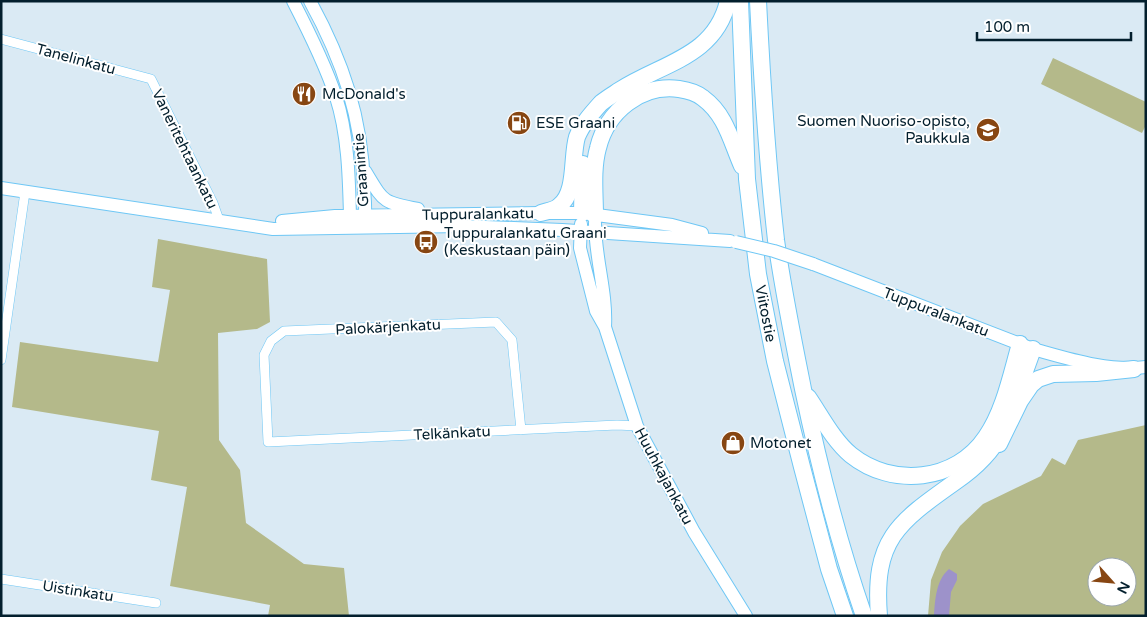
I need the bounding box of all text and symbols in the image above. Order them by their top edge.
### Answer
scale bar [977,10,1131,42]
text: 100 m [984,18,1030,36]
street label: Tanelinkatu [34,40,118,78]
restaurant icon: McDonald's [291,81,317,107]
place label: McDonald's [322,85,406,103]
street label: Vaneritehtaankatu [148,86,222,212]
fuel station icon: ESE Graani [506,110,532,136]
place label: Suomen Nuoriso-opisto, Paukkula [797,112,970,147]
place label: ESE Graani [536,114,615,132]
school or university icon: Suomen Nuoriso-opisto, Paukkula [975,117,1001,143]
street label: Graanintie [349,133,373,207]
street label: Tuppuralankatu [422,204,534,224]
place label: Tuppuralankatu Graani (Keskustaan päin) [444,224,607,259]
bus stop icon: Tuppuralankatu Graani (Keskustaan päin) [413,229,439,255]
street label: Viitostie [751,283,780,344]
street label: Tuppuralankatu [880,284,992,340]
street label: Palokärjenkatu [335,315,441,339]
street label: Telkänkatu [413,422,491,444]
street label: Huuhkajankatu [631,424,697,528]
shop icon: Motonet [720,430,746,456]
place label: Motonet [750,434,812,452]
north arrow [1087,557,1137,607]
street label: Uistinkatu [41,576,115,606]
text: N [1113,579,1133,597]

